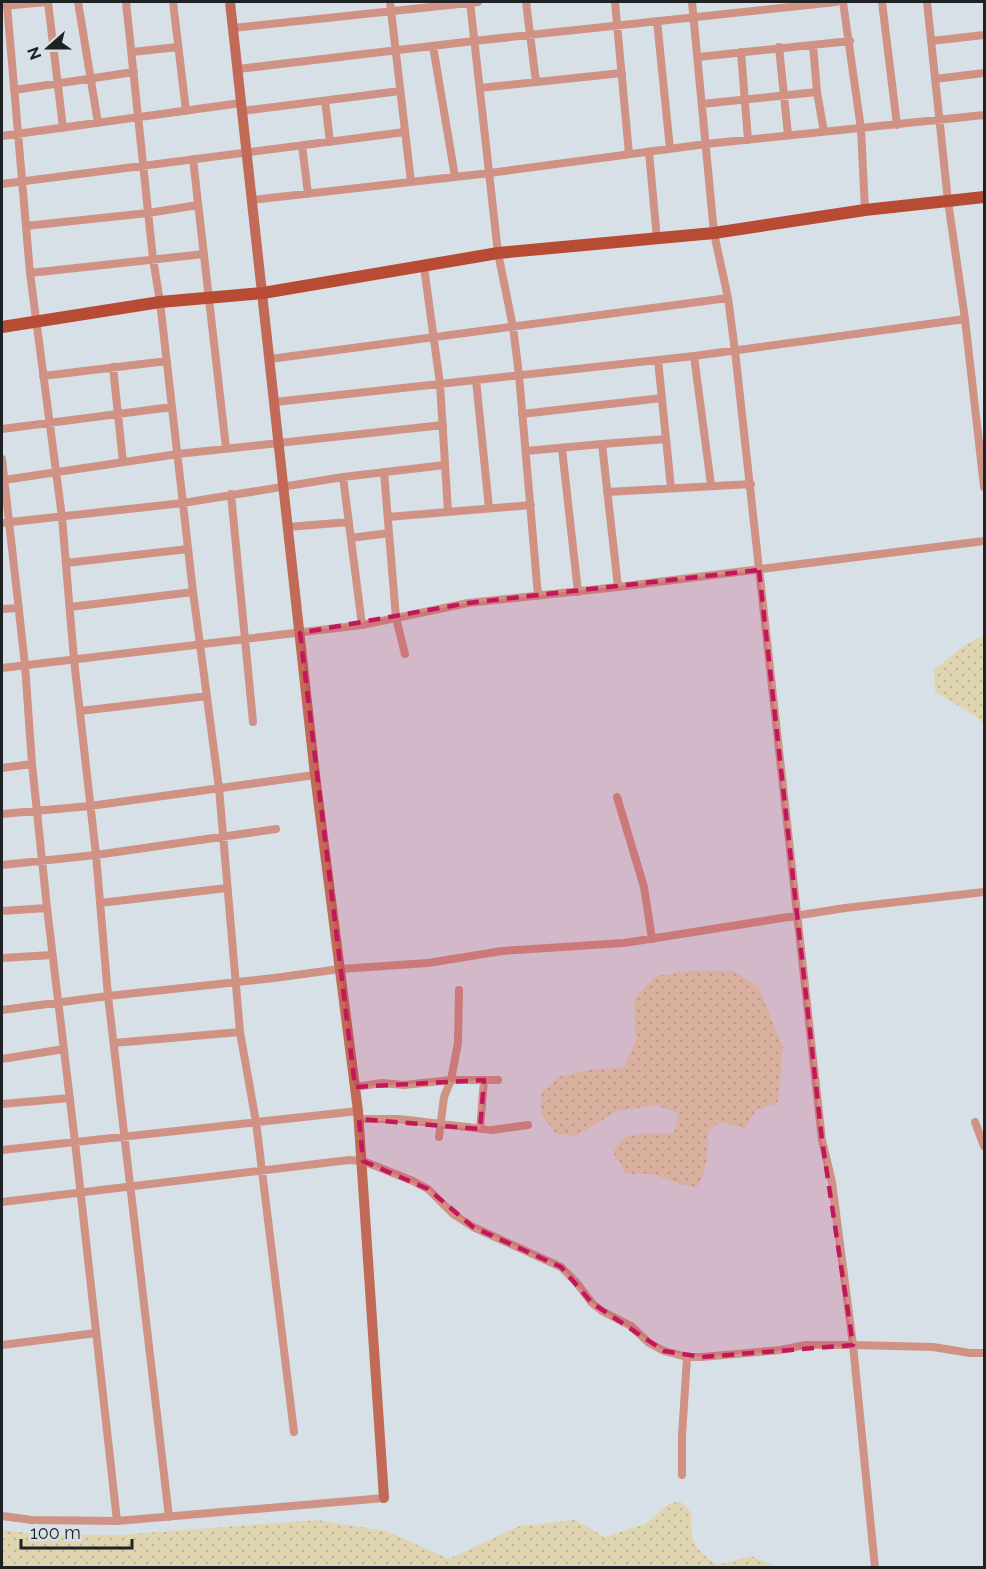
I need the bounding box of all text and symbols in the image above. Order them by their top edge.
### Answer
north arrow [18,18,78,78]
text: N [23,44,46,62]
scale bar [21,1512,132,1550]
text: 100 m [30,1522,81,1543]

